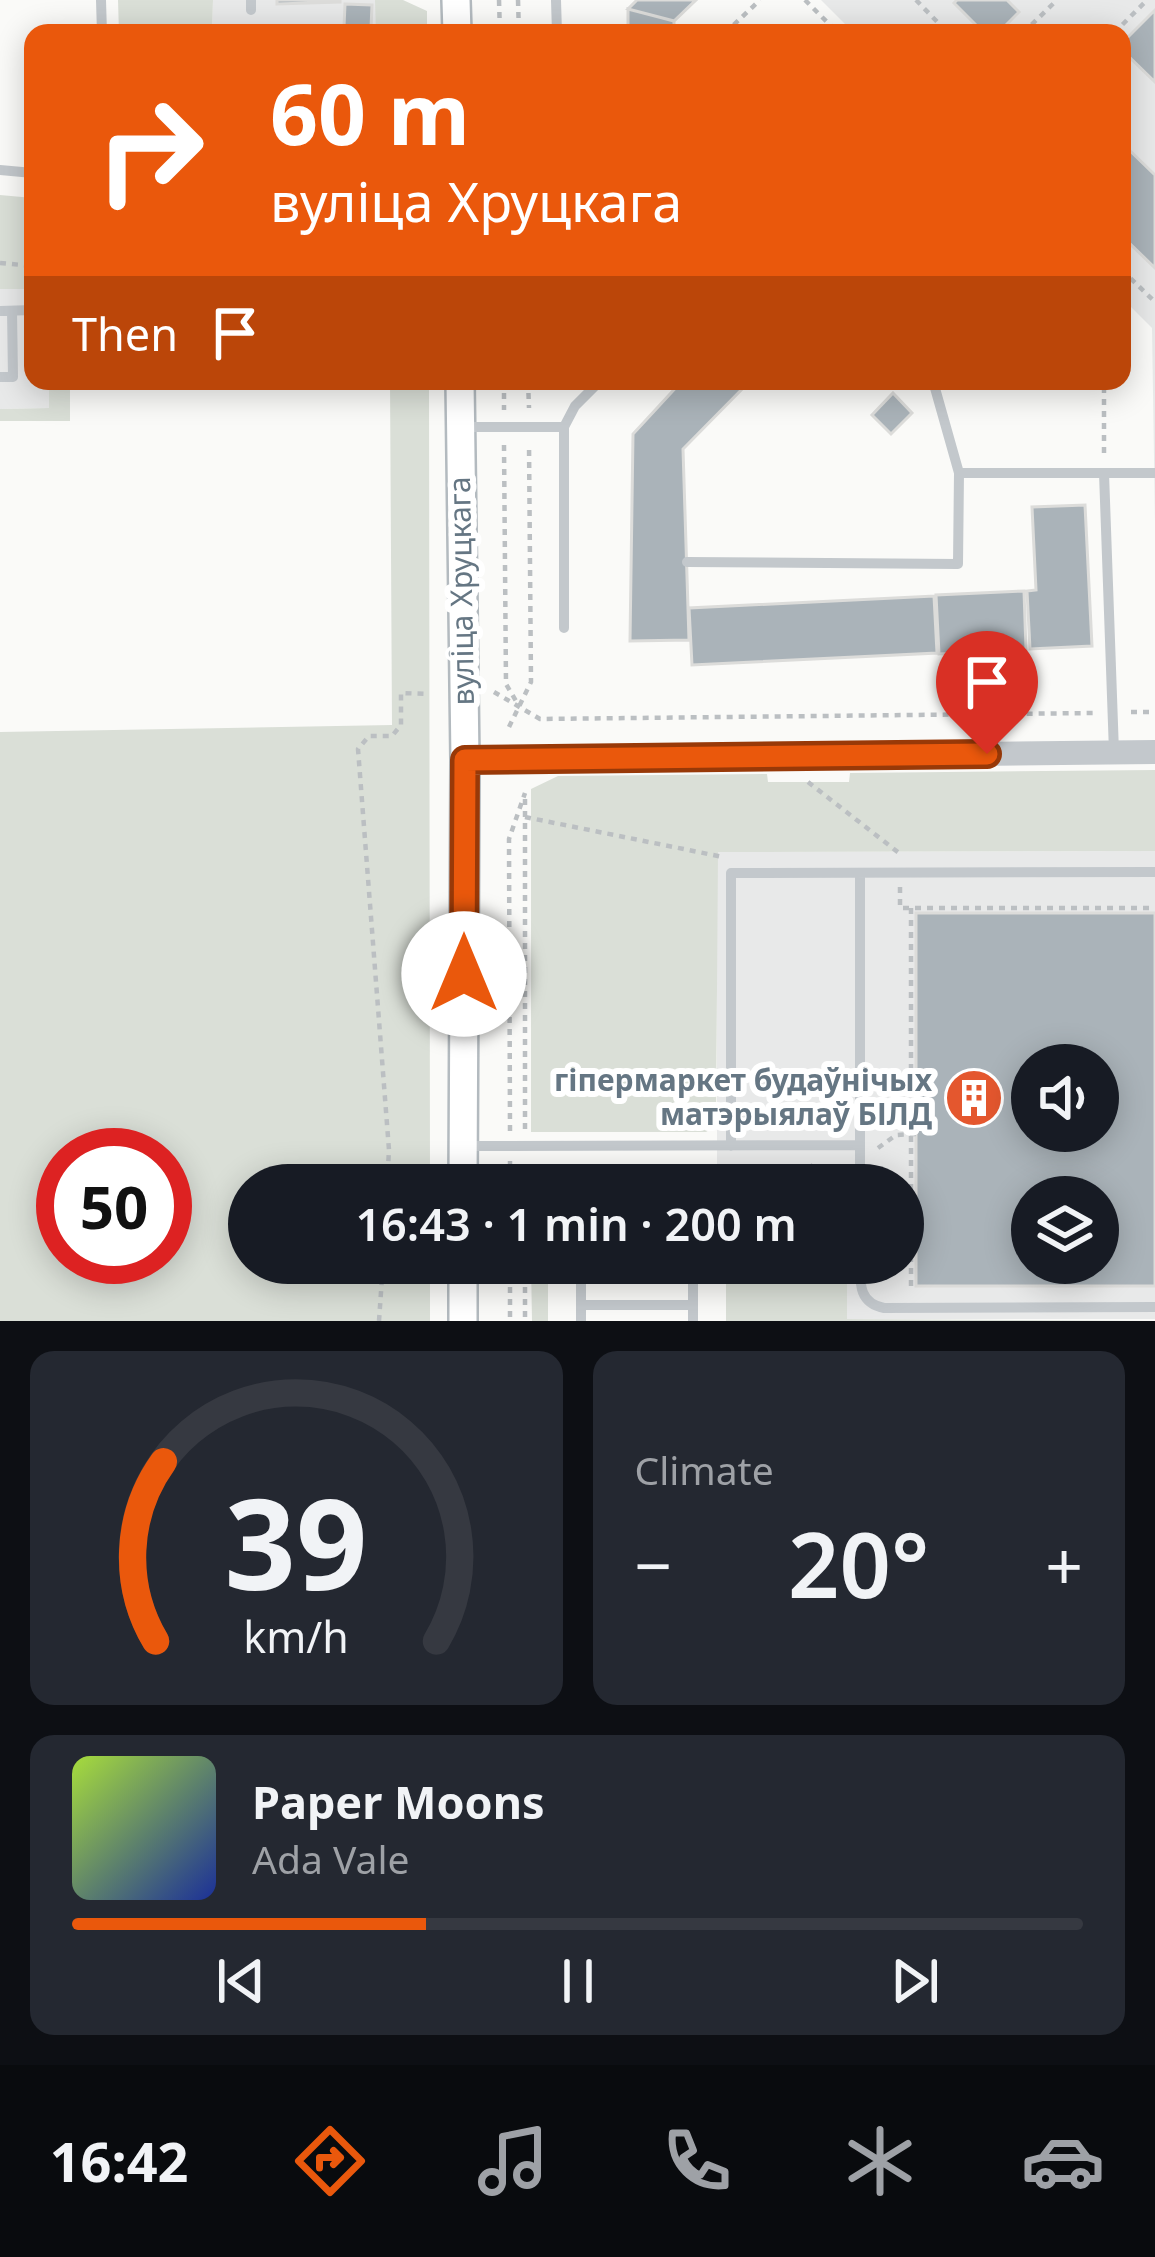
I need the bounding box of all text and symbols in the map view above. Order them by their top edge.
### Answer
text: 60 m [270,55,470,170]
icon: right [72,72,228,228]
text: вуліца Хруцкага [270,164,682,238]
icon: arrive [202,300,268,366]
text: Then [72,303,178,364]
street label: вуліца Хруцкага [438,476,483,706]
pin [936,631,1038,754]
icon: arrive [954,649,1020,715]
position arrow [401,911,527,1037]
map controls [1011,1044,1119,1284]
button: sound [1011,1044,1119,1152]
place label: гіпермаркет будаўнічых матэрыялаў БІЛД [554,1059,933,1134]
building icon: гіпермаркет будаўнічых матэрыялаў БІЛД [943,1067,1005,1129]
speed limit sign: 50 [36,1128,192,1284]
button: layers [1011,1176,1119,1284]
text: 16:43 · 1 min · 200 m [355,1193,797,1254]
text: Climate [635,1443,774,1496]
text: 39 [225,1457,368,1627]
text: 20° [788,1502,929,1624]
text: − [635,1519,672,1609]
text: + [1045,1519,1083,1609]
text: km/h [244,1607,349,1666]
text: Paper Moons [252,1771,545,1832]
text: Ada Vale [252,1832,409,1885]
icon: previous [208,1948,274,2014]
icon: pause [545,1948,611,2014]
icon: next [882,1948,948,2014]
icon: directions [288,2119,372,2203]
icon: music [471,2119,555,2203]
icon: phone [655,2119,739,2203]
icon: climate [838,2119,922,2203]
icon: car [1021,2119,1105,2203]
text: 16:42 [50,2124,188,2198]

